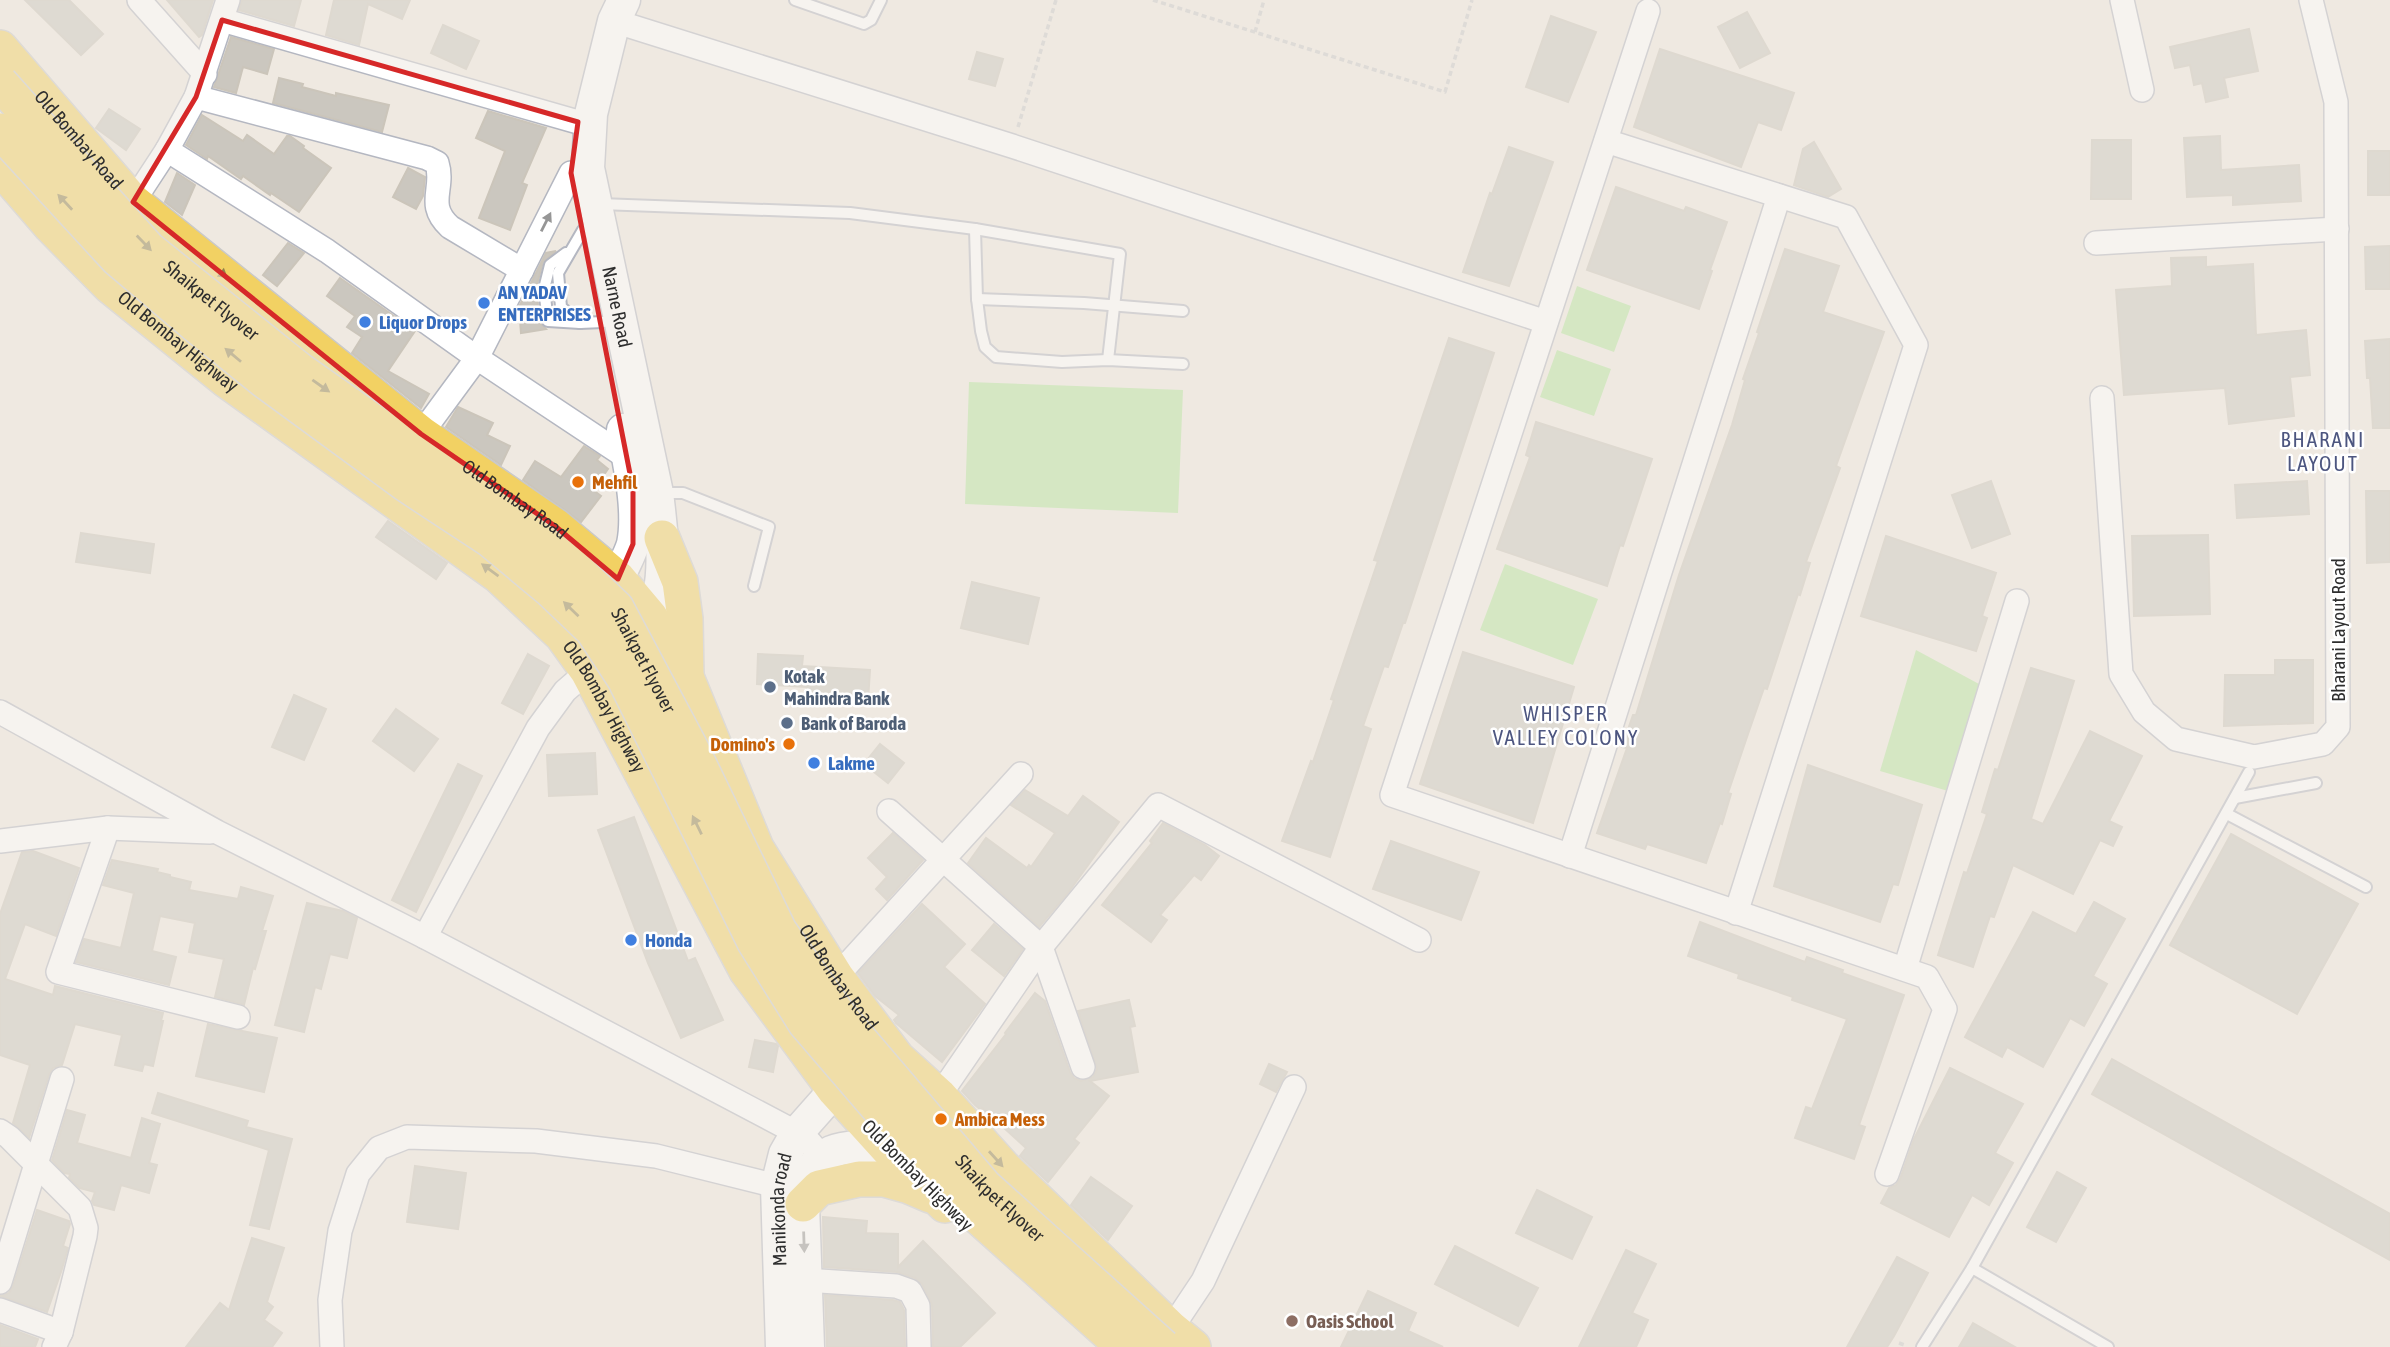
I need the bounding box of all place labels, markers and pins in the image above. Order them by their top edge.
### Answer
place label: AN YADAV ENTERPRISES [497,281,591,325]
marker: AN YADAV ENTERPRISES [476,295,492,311]
place label: Liquor Drops [379,311,467,333]
marker: Liquor Drops [357,314,373,330]
place label: Mehfil [592,471,638,493]
marker: Mehfil [570,474,586,490]
place label: Kotak Mahindra Bank [784,665,890,709]
marker: Kotak Mahindra Bank [762,679,778,695]
place label: Bank of Baroda [801,712,906,734]
marker: Bank of Baroda [779,715,795,731]
place label: Domino's [710,733,775,755]
marker: Domino's [781,736,797,752]
place label: Lakme [828,752,875,774]
marker: Lakme [806,755,822,771]
place label: Honda [645,929,692,951]
marker: Honda [623,932,639,948]
place label: Ambica Mess [954,1108,1045,1130]
marker: Ambica Mess [933,1111,949,1127]
place label: Oasis School [1306,1310,1394,1332]
marker: Oasis School [1284,1313,1300,1329]

